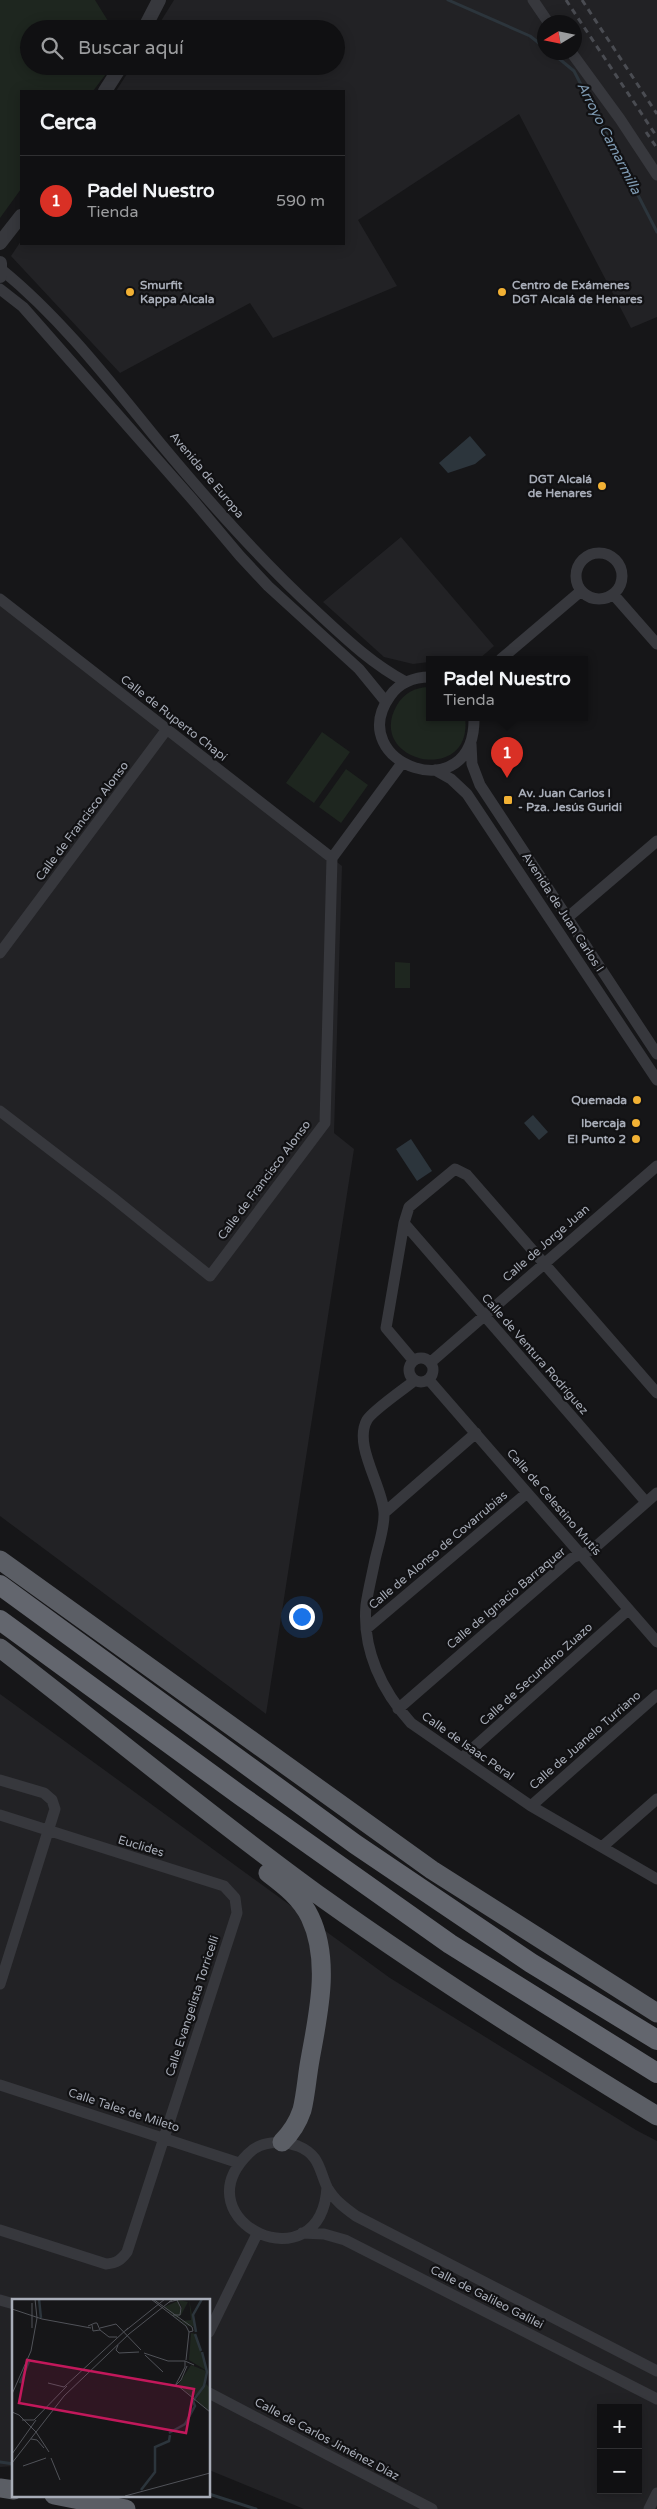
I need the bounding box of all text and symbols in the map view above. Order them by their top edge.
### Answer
north arrow [537,15,582,60]
search box [20,20,345,75]
icon: search [38,34,66,62]
text: Buscar aquí [78,37,184,59]
water label: Arroyo Camarmilla [573,79,645,198]
text: Cerca [40,110,97,135]
text: Padel Nuestro [87,180,215,202]
text: 1 [51,191,61,211]
text: 590 m [276,191,325,211]
text: Tienda [87,202,138,222]
place label: Smurfit Kappa Alcala [140,278,215,307]
place label: Centro de Exámenes DGT Alcalá de Henares [512,278,643,306]
marker: Smurfit Kappa Alcala [124,286,136,298]
marker: Centro de Exámenes DGT Alcalá de Henares [496,286,508,298]
street label: Avenida de Europa [167,429,247,521]
place label: DGT Alcalá de Henares [528,472,592,500]
marker: DGT Alcalá de Henares [596,480,608,492]
popup [426,656,588,721]
text: Padel Nuestro [443,668,571,690]
street label: Calle de Ruperto Chapí [118,672,230,764]
text: Tienda [443,690,495,710]
pin: 1 [491,737,523,778]
street label: Calle de Francisco Alonso [33,759,131,883]
place label: Av. Juan Carlos I - Pza. Jesús Guridi [518,786,622,814]
marker: Av. Juan Carlos I - Pza. Jesús Guridi [502,794,514,806]
street label: Avenida de Juan Carlos I [519,850,607,974]
place label: Quemada [571,1093,627,1107]
marker: Quemada [631,1094,643,1106]
place label: Ibercaja [581,1116,626,1131]
marker: Ibercaja [630,1117,642,1129]
street label: Calle de Francisco Alonso [215,1118,313,1242]
place label: El Punto 2 [567,1132,626,1146]
marker: El Punto 2 [630,1133,642,1145]
street label: Calle de Jorge Juan [500,1202,592,1284]
street label: Calle de Ventura Rodríguez [479,1291,591,1417]
street label: Calle de Celestino Mutis [504,1446,604,1558]
street label: Calle de Alonso de Covarrubias [366,1488,510,1612]
street label: Calle de Ignacio Barraquer [444,1544,568,1652]
your location [289,1604,315,1630]
street label: Calle de Secundino Zuazo [477,1620,595,1728]
street label: Calle de Juanelo Turriano [526,1688,644,1792]
street label: Calle de Isaac Peral [419,1709,517,1783]
street label: Euclides [116,1832,166,1860]
street label: Calle Evangelista Torricelli [163,1934,221,2078]
street label: Calle Tales de Mileto [67,2085,181,2135]
street label: Calle de Galileo Galilei [428,2262,546,2332]
inset map [12,2299,210,2496]
street label: Calle de Carlos Jiménez Díaz [252,2395,402,2483]
map controls [597,2404,642,2494]
button: + [597,2404,642,2449]
button: − [597,2449,642,2494]

